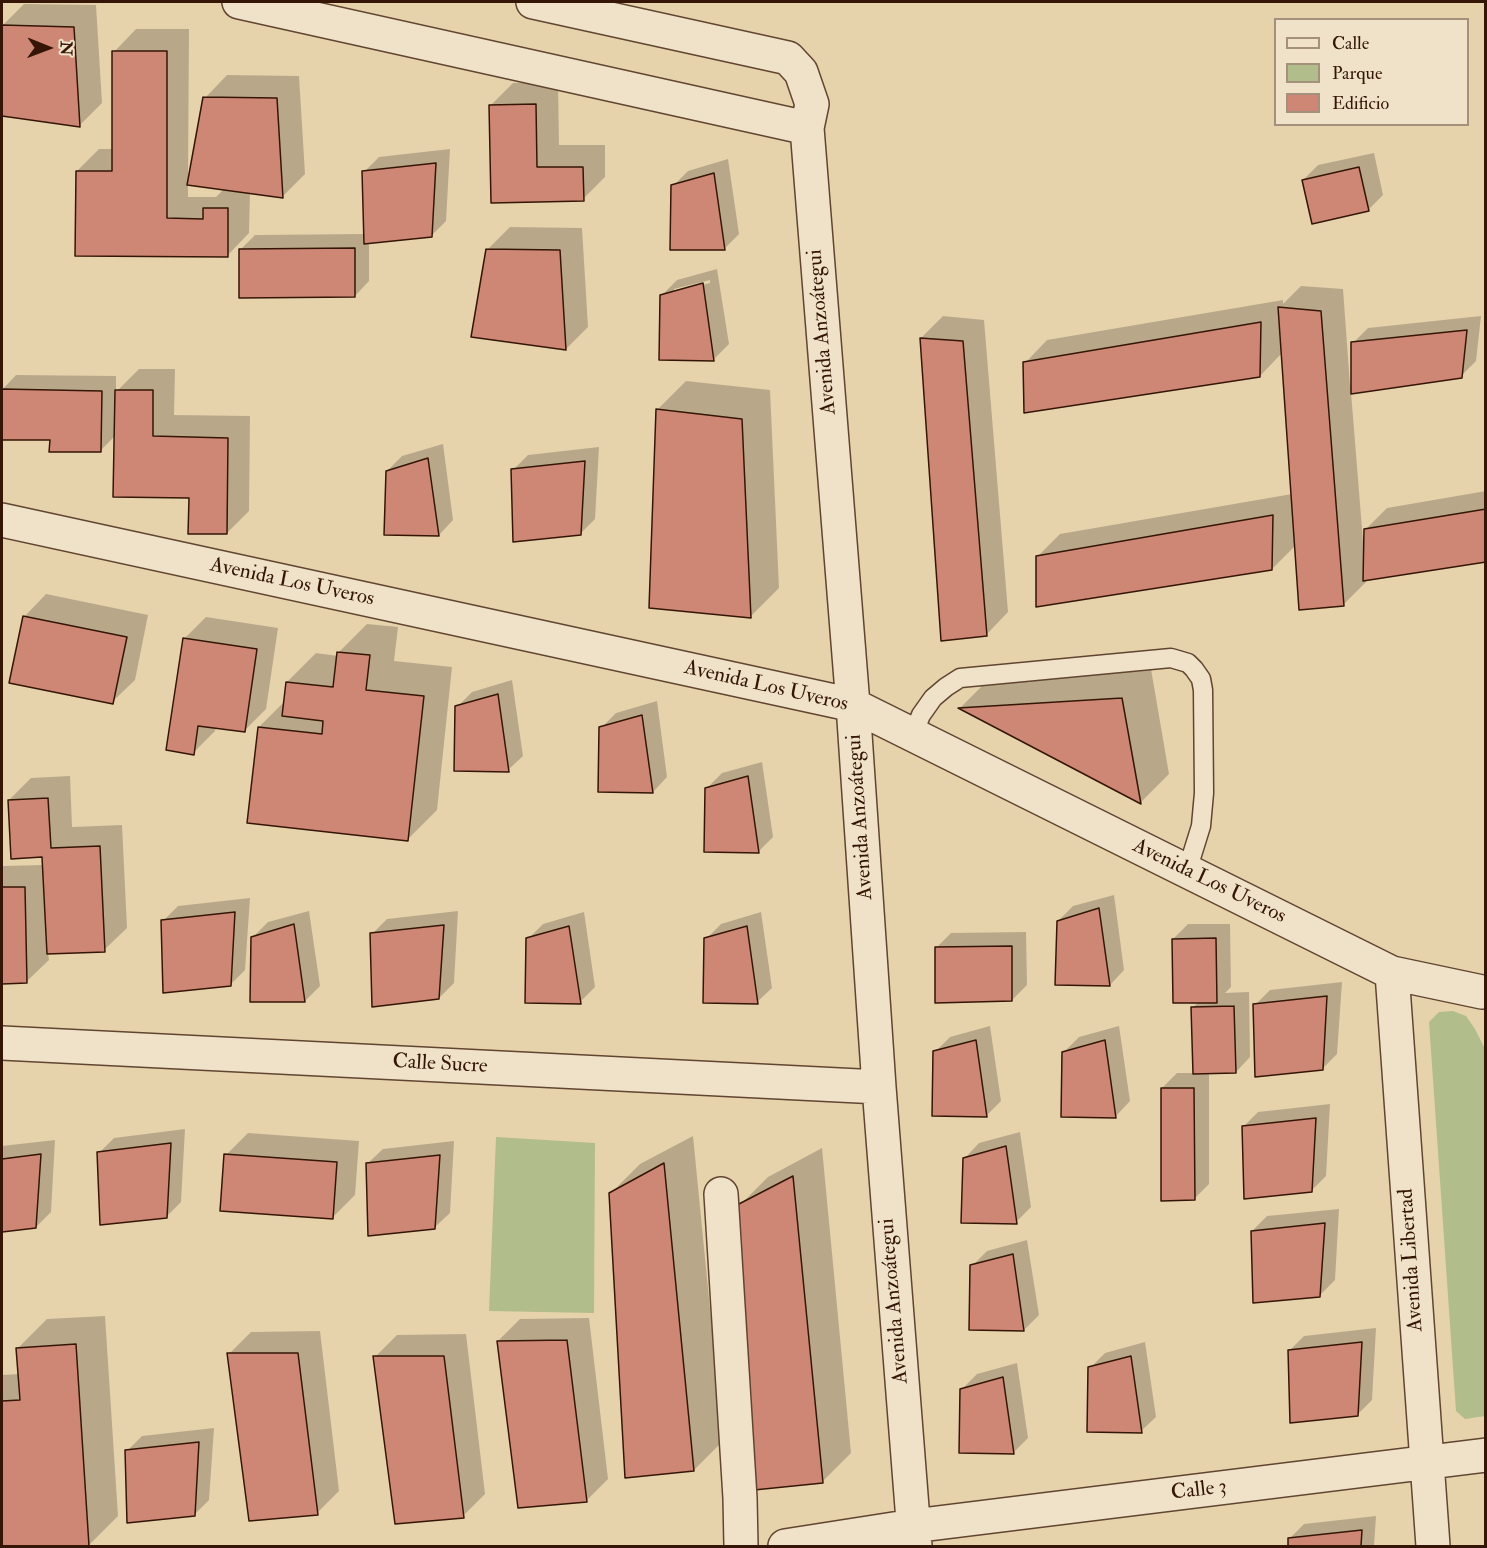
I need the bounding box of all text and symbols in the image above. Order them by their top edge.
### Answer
north arrow [18,18,78,78]
legend [1274,18,1469,126]
text: Calle [1332,32,1369,55]
text: N [56,41,76,56]
text: Parque [1332,62,1382,85]
text: Edificio [1332,92,1389,115]
street label: Avenida Anzoátegui [803,248,843,416]
street label: Avenida Los Uveros [208,553,376,613]
street label: Avenida Los Uveros [682,656,850,718]
street label: Avenida Anzoátegui [843,733,879,901]
street label: Avenida Los Uveros [1128,834,1290,930]
street label: Calle Sucre [392,1050,488,1080]
street label: Avenida Libertad [1394,1188,1430,1332]
street label: Avenida Anzoátegui [875,1217,915,1385]
street label: Calle 3 [1170,1475,1228,1507]

